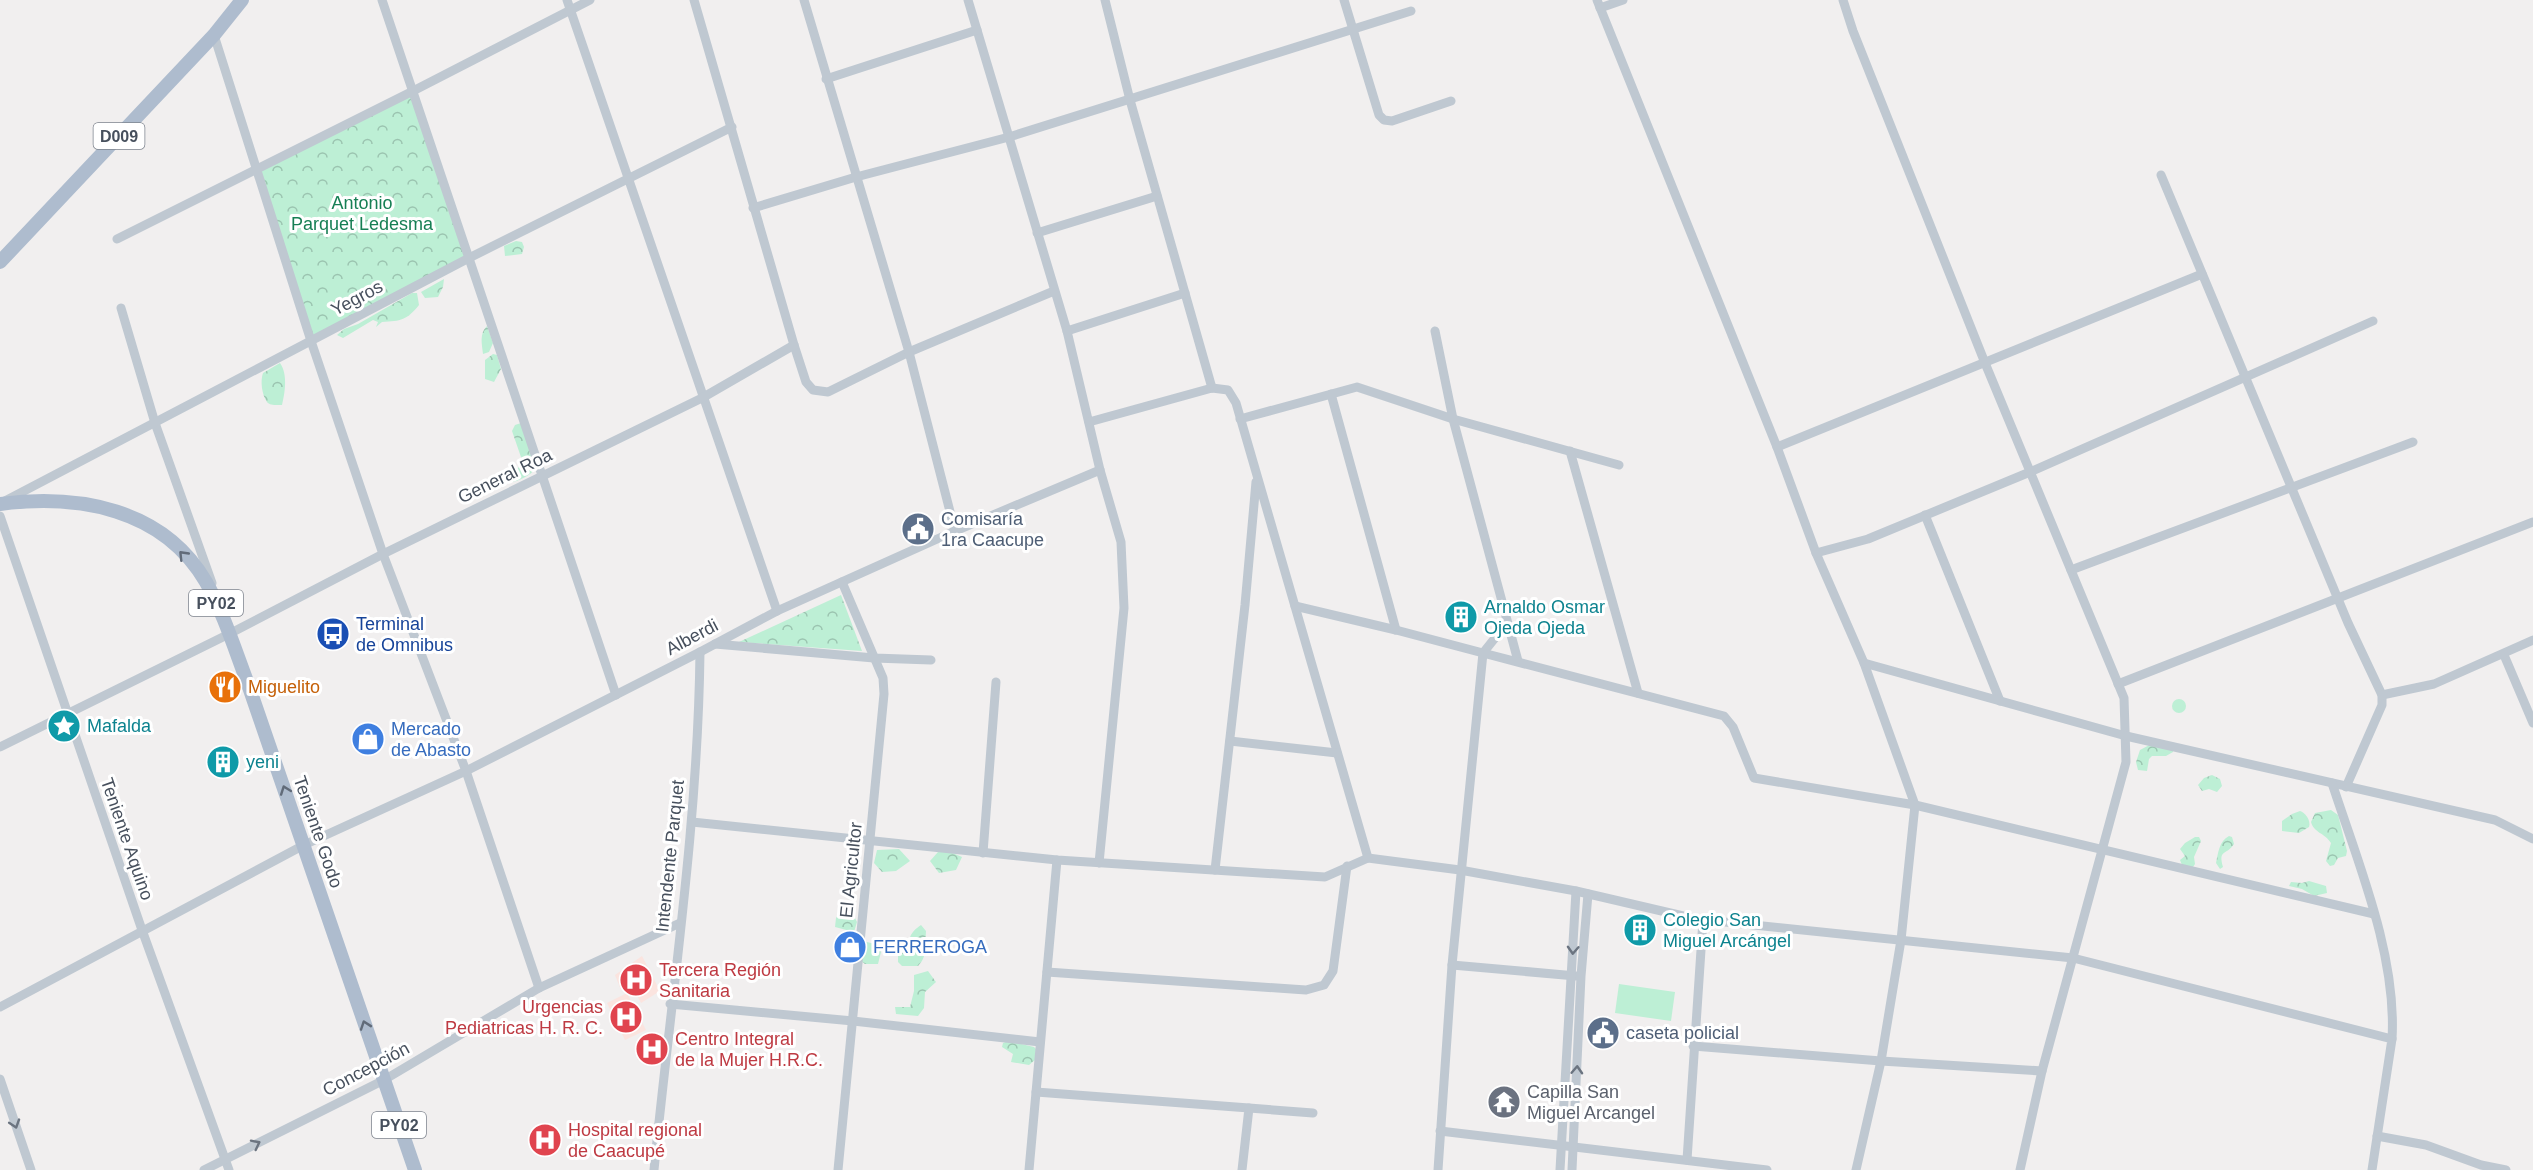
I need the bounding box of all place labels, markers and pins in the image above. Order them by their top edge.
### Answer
place label: Comisaría 1ra Caacupe [941,509,1044,550]
public building icon: Comisaría 1ra Caacupe [900,511,936,547]
place label: Arnaldo Osmar Ojeda Ojeda [1484,597,1605,638]
building icon: Arnaldo Osmar Ojeda Ojeda [1443,599,1479,635]
place label: Terminal de Omnibus [356,614,453,655]
bus stop icon: Terminal de Omnibus [315,616,351,652]
restaurant icon: Miguelito [207,669,243,705]
place label: Miguelito [248,677,320,697]
place icon: Mafalda [46,708,82,744]
place label: Mafalda [87,716,152,736]
place label: Mercado de Abasto [391,719,471,760]
shop icon: Mercado de Abasto [350,721,386,757]
building icon: yeni [205,744,241,780]
place label: yeni [246,752,279,772]
place label: Colegio San Miguel Arcángel [1663,910,1791,951]
building icon: Colegio San Miguel Arcángel [1622,912,1658,948]
shop icon: FERREROGA [832,929,868,965]
place label: FERREROGA [873,937,987,957]
place label: Tercera Región Sanitaria [659,960,781,1001]
hospital icon: Tercera Región Sanitaria [618,962,654,998]
place label: Urgencias Pediatricas H. R. C. [445,997,603,1038]
hospital icon: Urgencias Pediatricas H. R. C. [608,999,644,1035]
public building icon: caseta policial [1585,1015,1621,1051]
place label: caseta policial [1626,1023,1739,1043]
place label: Centro Integral de la Mujer H.R.C. [675,1029,823,1070]
hospital icon: Centro Integral de la Mujer H.R.C. [634,1031,670,1067]
place label: Capilla San Miguel Arcangel [1527,1082,1655,1123]
temple icon: Capilla San Miguel Arcangel [1486,1084,1522,1120]
place label: Hospital regional de Caacupé [568,1120,702,1161]
hospital icon: Hospital regional de Caacupé [527,1122,563,1158]

